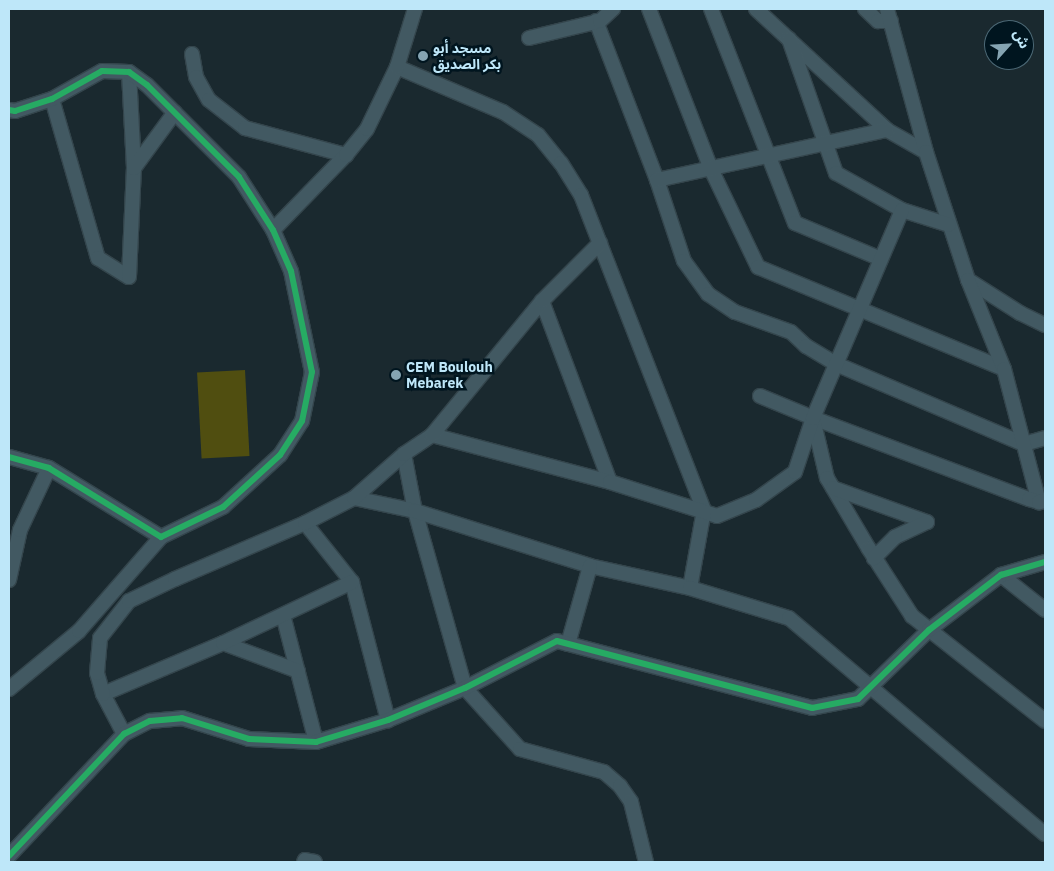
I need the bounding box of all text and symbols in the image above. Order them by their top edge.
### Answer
north arrow [984,20,1034,70]
text: ش [1009,26,1034,51]
place label: مسجد أبو بكر الصديق [433,40,501,72]
marker: مسجد أبو بكر الصديق [417,50,429,62]
place label: CEM Boulouh Mebarek [406,359,493,392]
marker: CEM Boulouh Mebarek [390,369,402,381]

